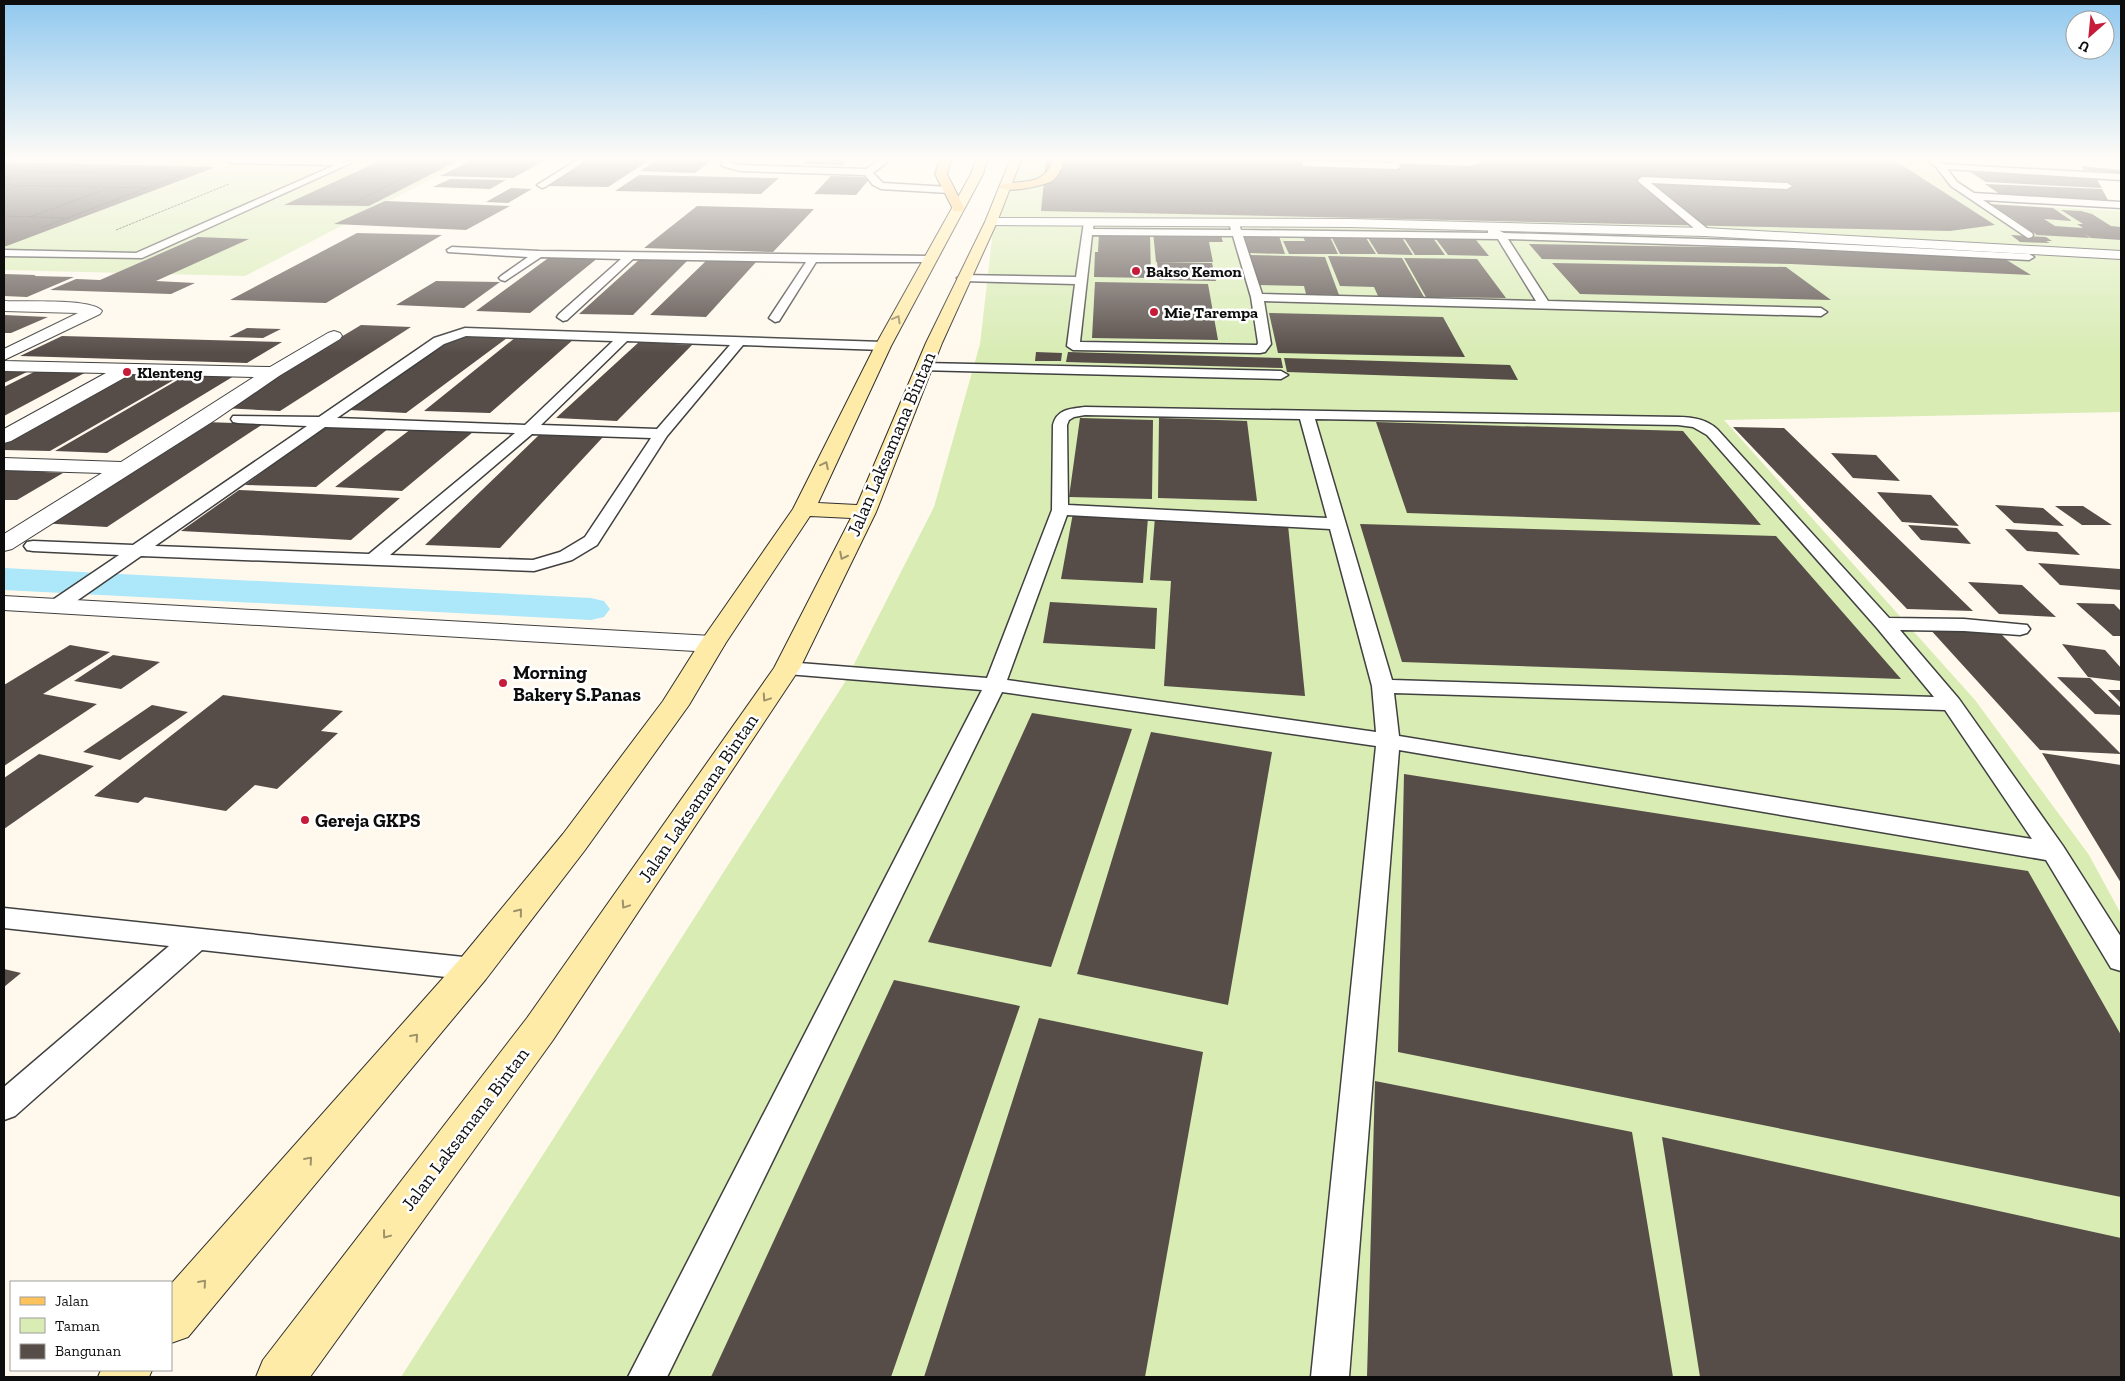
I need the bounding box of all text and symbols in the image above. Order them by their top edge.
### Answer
north arrow [2065,10,2115,60]
text: U [2076,36,2093,56]
place label: Bakso Kemon [1146,262,1242,281]
marker: Bakso Kemon [1130,265,1142,277]
place label: Mie Tarempa [1164,303,1258,322]
marker: Mie Tarempa [1148,306,1160,318]
one-way arrow [891,316,901,325]
street label: Jalan Laksamana Bintan [842,348,940,540]
place label: Klenteng [137,363,202,382]
marker: Klenteng [121,366,133,378]
one-way arrow [819,461,829,470]
one-way arrow [840,550,850,559]
place label: Morning Bakery S.Panas [513,661,641,706]
marker: Morning Bakery S.Panas [497,677,509,689]
one-way arrow [763,692,772,702]
street label: Jalan Laksamana Bintan [633,709,763,887]
place label: Gereja GKPS [315,809,421,832]
marker: Gereja GKPS [299,814,311,826]
one-way arrow [622,899,631,908]
one-way arrow [513,908,522,917]
one-way arrow [409,1033,418,1042]
street label: Jalan Laksamana Bintan [396,1043,534,1215]
one-way arrow [303,1156,312,1165]
one-way arrow [383,1229,392,1239]
one-way arrow [197,1280,206,1289]
legend [10,1281,172,1371]
text: Jalan [55,1292,89,1310]
text: Taman [55,1317,100,1335]
text: Bangunan [55,1342,121,1360]

